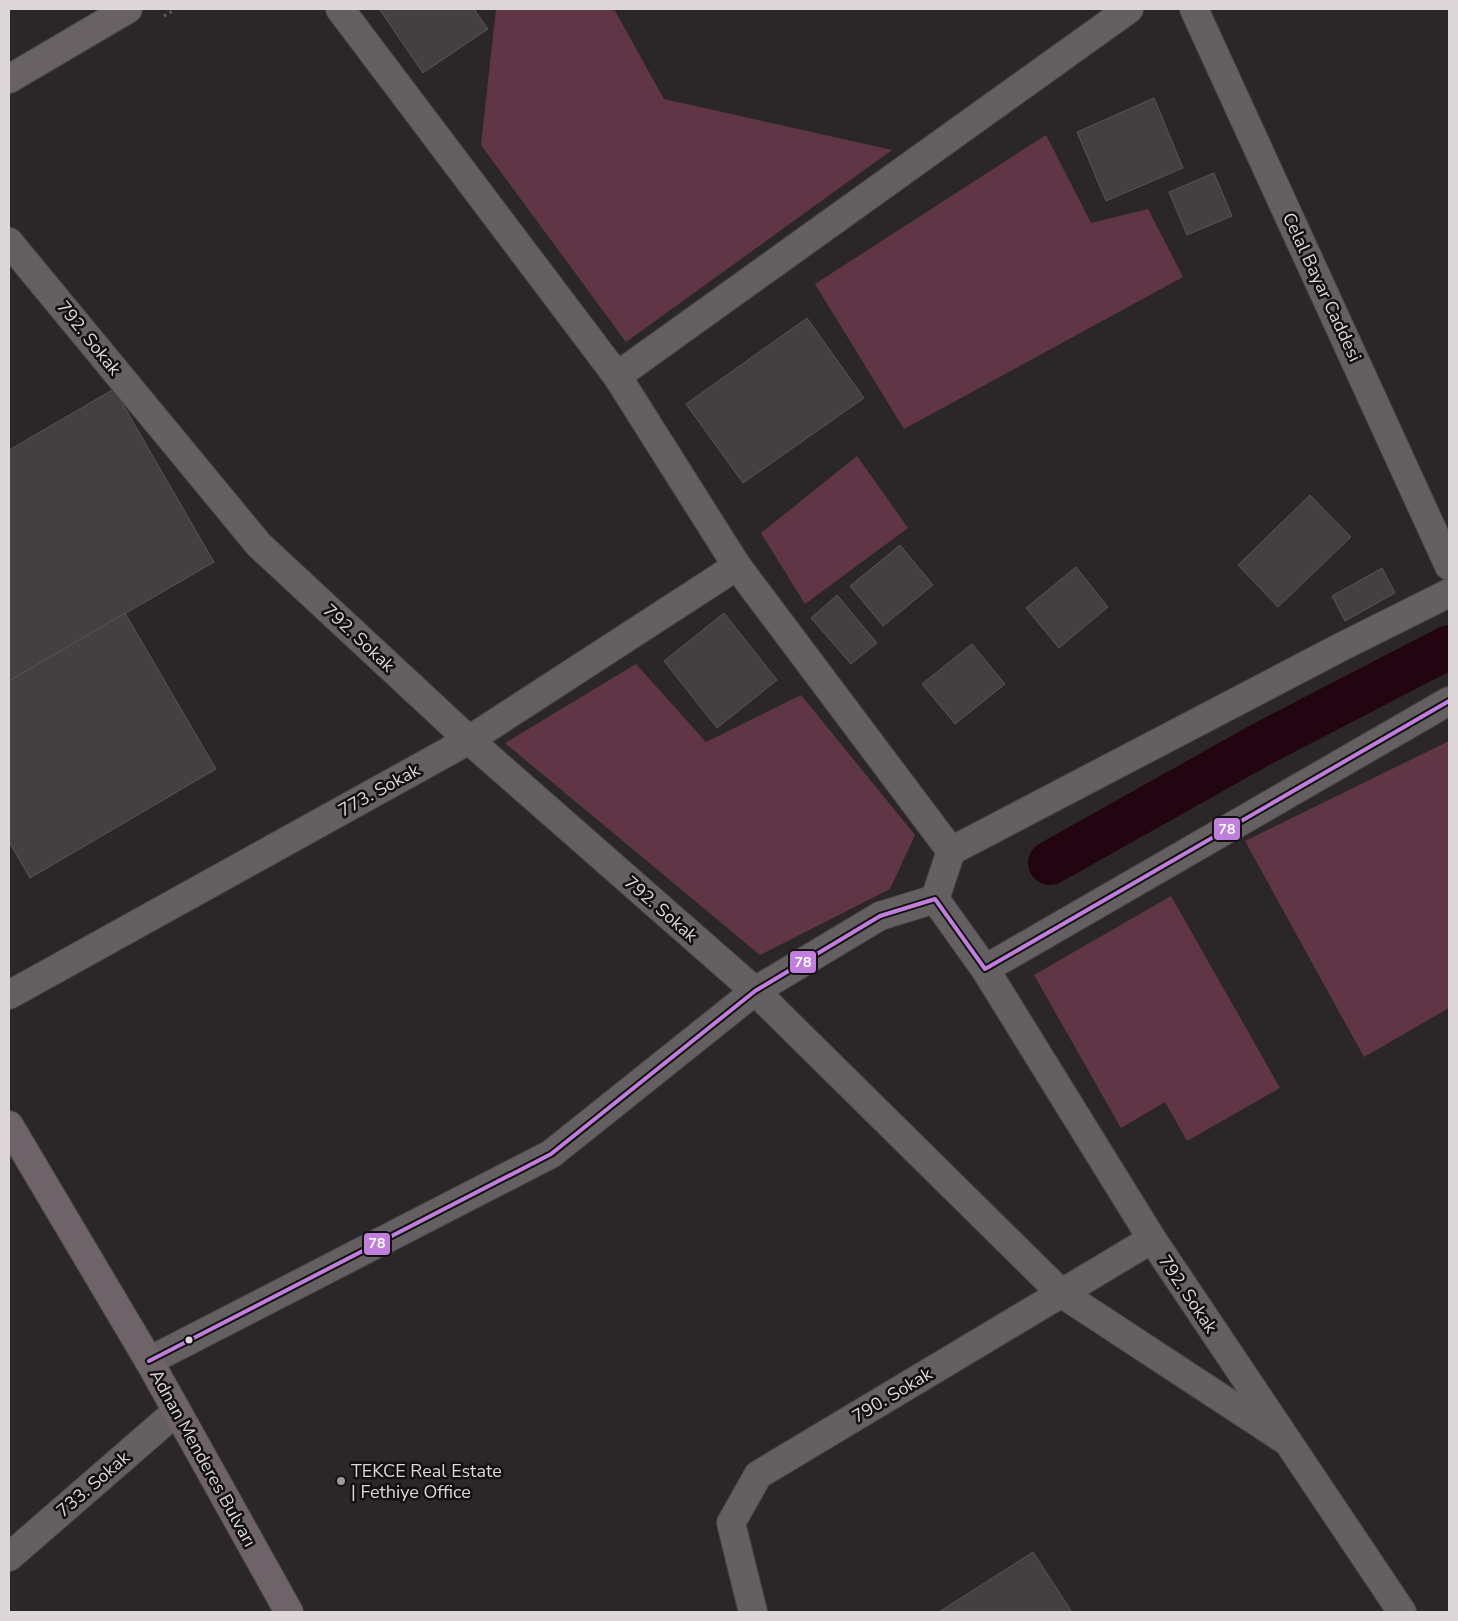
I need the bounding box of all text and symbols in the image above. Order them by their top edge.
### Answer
street label: Celal Bayar Caddesi [1277,209,1367,365]
street label: 792. Sokak [51,296,127,381]
street label: 792. Sokak [318,599,401,678]
street label: 773. Sokak [334,757,425,822]
line badge: 78 [1213,817,1241,841]
text: 78 [1219,820,1235,839]
street label: 792. Sokak [619,871,703,948]
line badge: 78 [789,950,817,974]
text: 78 [795,953,811,972]
line badge: 78 [363,1232,391,1256]
text: 78 [369,1234,385,1253]
street label: 792. Sokak [1153,1250,1224,1339]
unlabelled marker [184,1335,194,1345]
street label: 790. Sokak [847,1361,937,1428]
street label: Adnan Menderes Bulvarı [144,1365,262,1551]
street label: 733. Sokak [51,1445,135,1522]
place label: TEKCE Real Estate | Fethiye Office [351,1459,502,1504]
marker: TEKCE Real Estate | Fethiye Office [335,1475,347,1487]

